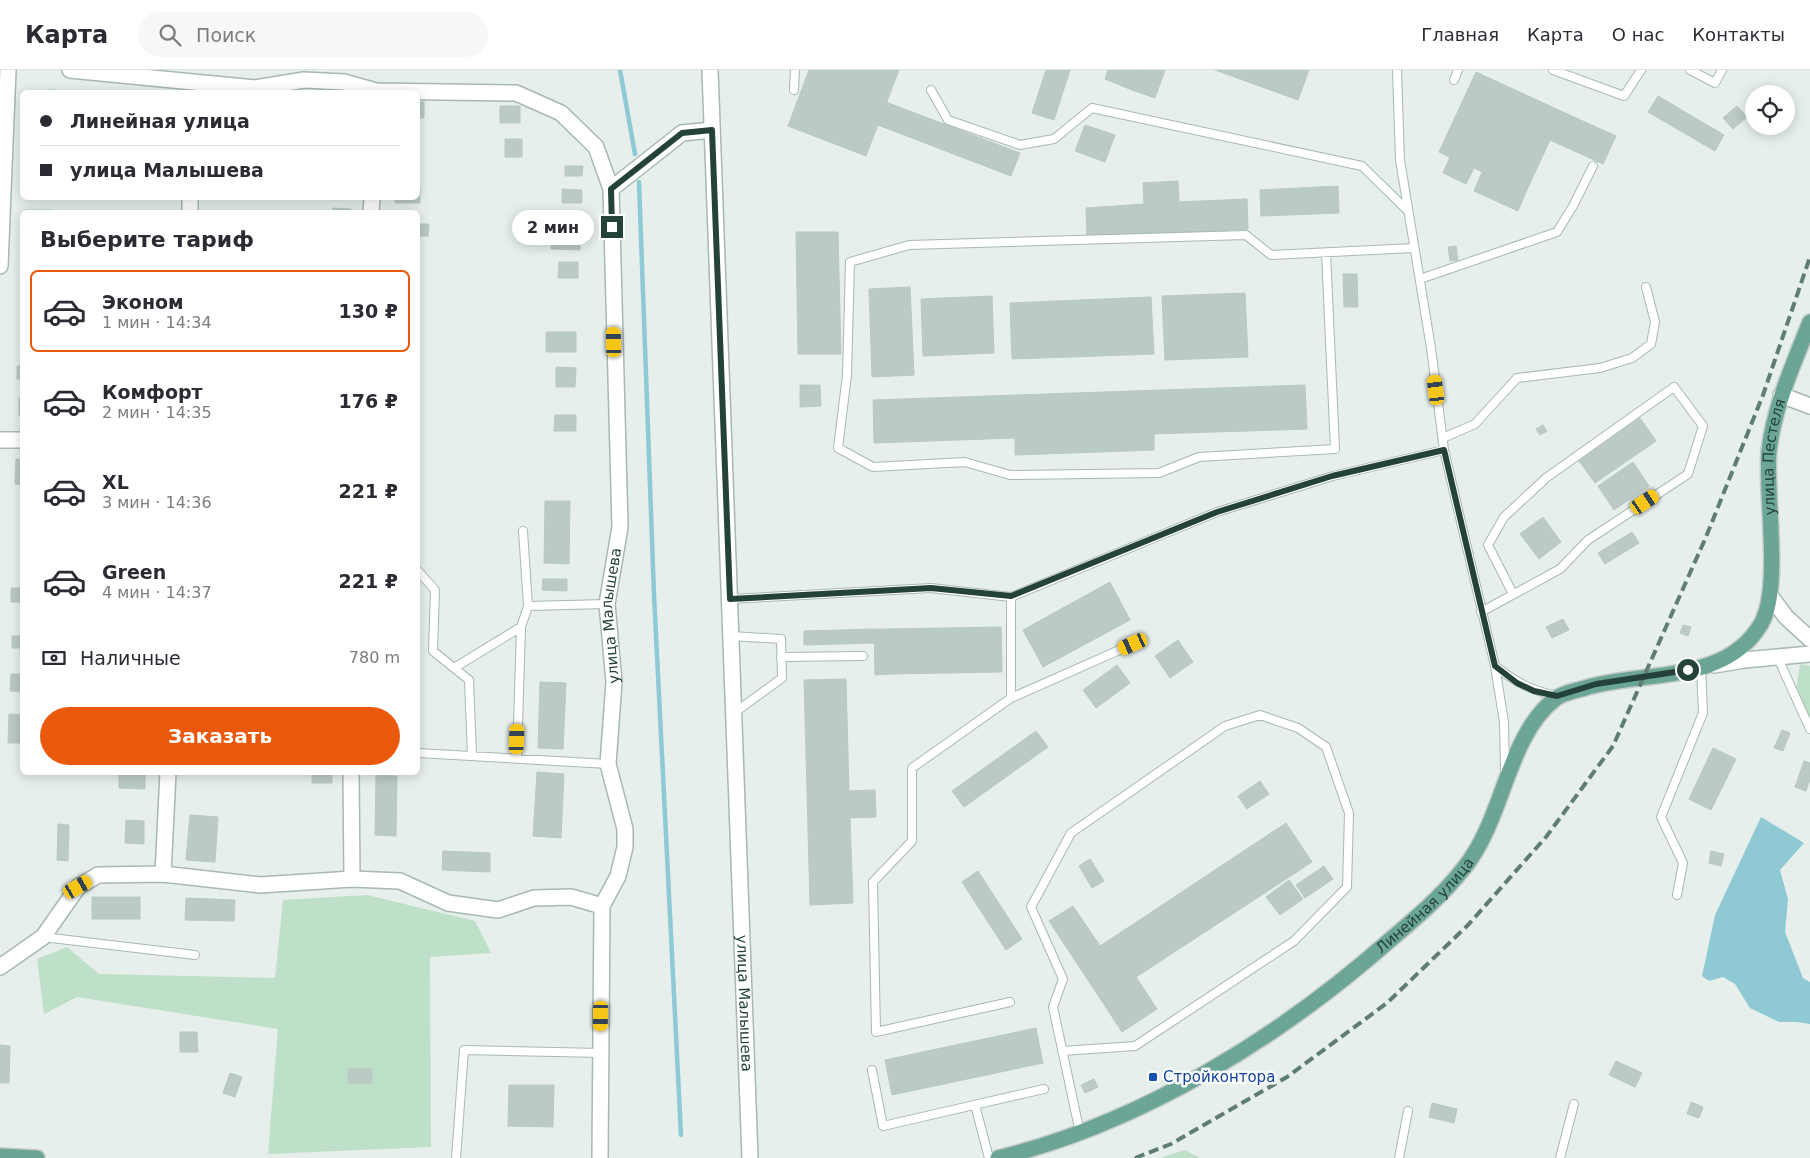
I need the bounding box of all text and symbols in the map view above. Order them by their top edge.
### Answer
search box [138,12,488,57]
text: Карта [25,21,108,49]
icon: search [156,21,184,49]
text: Поиск [196,24,256,46]
text: Главная [1421,24,1499,45]
text: Карта [1527,24,1584,45]
text: О нас [1612,24,1664,45]
text: Контакты [1692,24,1785,45]
map controls [1745,85,1795,135]
button: locate [1745,85,1795,135]
text: Линейная улица [70,110,250,132]
text: улица Малышева [70,159,264,181]
callout: 2 мин [512,210,594,244]
route end [601,216,623,238]
text: 2 мин [527,218,579,237]
text: Выберите тариф [40,227,254,252]
icon: car [42,289,87,334]
text: Эконом [102,291,184,313]
text: 130 ₽ [339,300,398,322]
text: 1 мин · 14:34 [102,313,212,332]
car [606,327,621,357]
car [1426,374,1445,406]
icon: car [42,379,87,424]
text: Комфорт [102,381,203,403]
text: 176 ₽ [339,390,398,412]
street label: улица Пестеля [1759,396,1789,516]
text: 2 мин · 14:35 [102,403,212,422]
icon: car [42,469,87,514]
text: XL [102,471,129,493]
text: 221 ₽ [339,480,398,502]
car [1628,487,1661,517]
text: 3 мин · 14:36 [102,493,212,512]
street label: улица Малышева [598,546,625,685]
icon: car [42,559,87,604]
text: Green [102,561,166,583]
text: 221 ₽ [339,570,398,592]
text: 4 мин · 14:37 [102,583,212,602]
car [1116,631,1149,657]
icon: cash [40,644,68,672]
text: Наличные [80,647,181,669]
text: 780 m [349,648,400,667]
route start [1677,659,1699,681]
button: Заказать [40,707,400,765]
car [508,724,525,754]
street label: Линейная улица [1372,854,1478,957]
car [61,873,94,901]
street label: улица Малышева [733,935,756,1072]
car [593,1001,608,1031]
place label: Стройконтора [1163,1068,1275,1086]
marker: Стройконтора [1147,1071,1159,1083]

